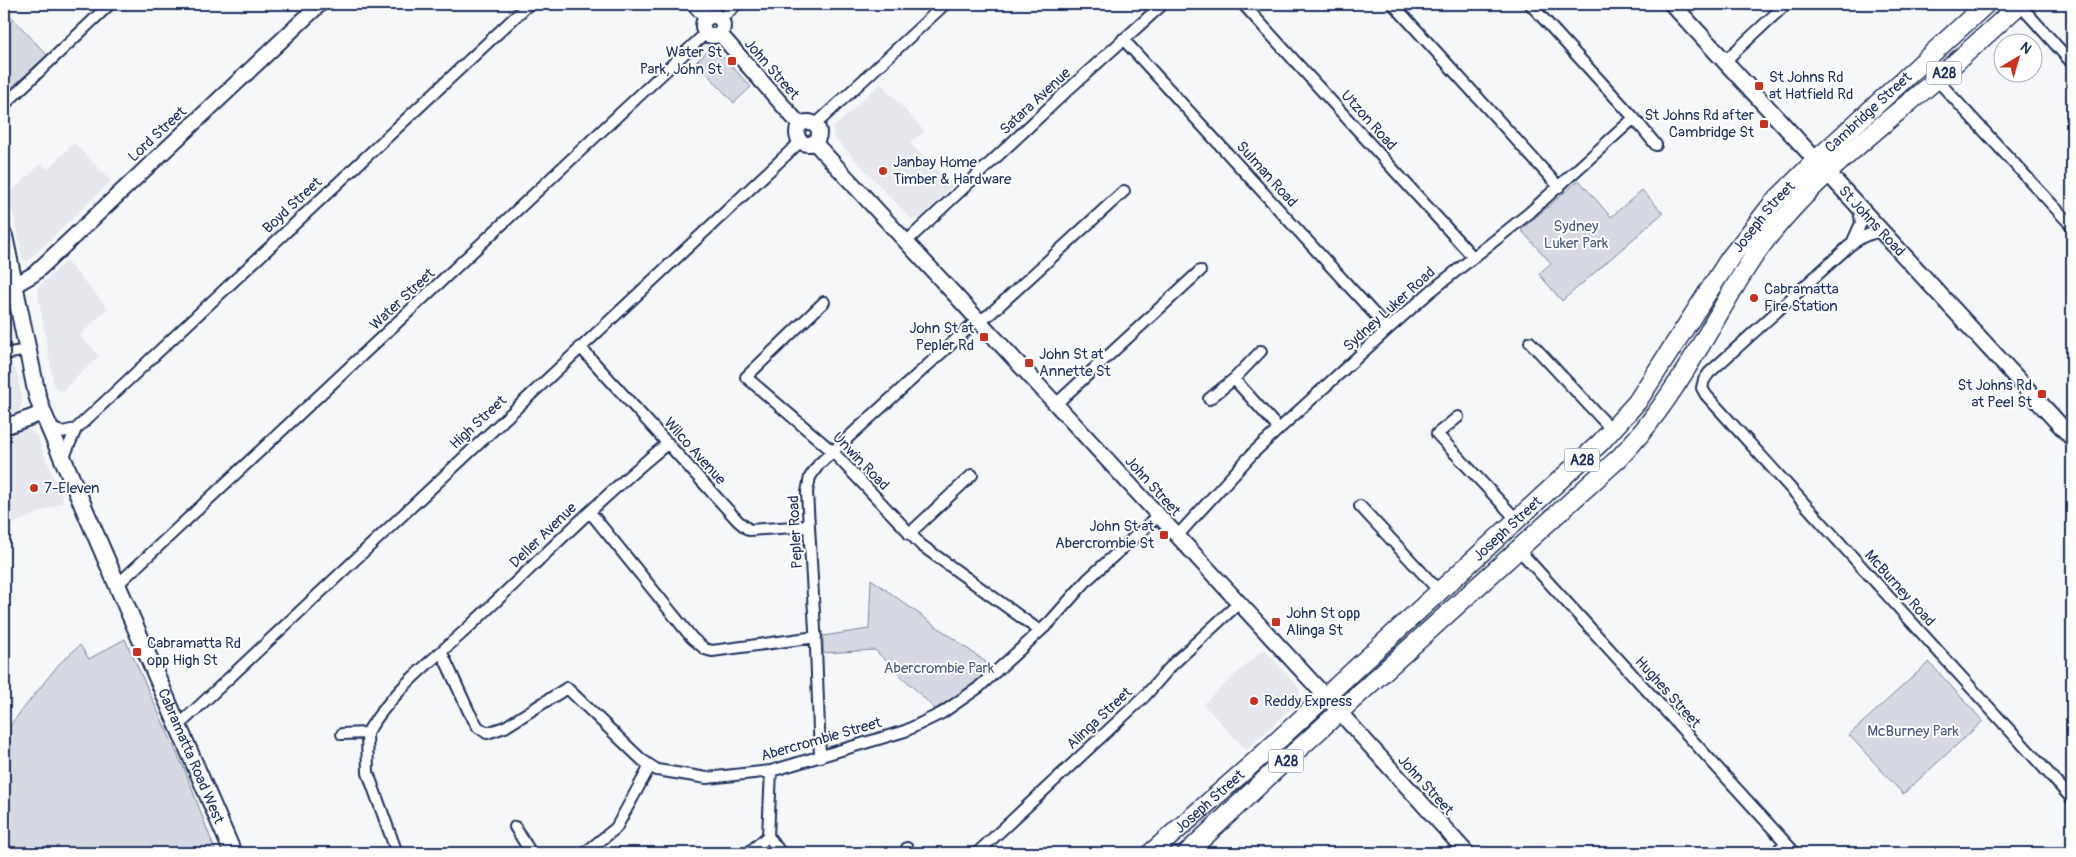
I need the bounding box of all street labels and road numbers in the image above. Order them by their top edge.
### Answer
street label: John Street [740,35,804,104]
road number: A28 [1926,62,1962,84]
street label: Satara Avenue [996,63,1075,139]
street label: Cambridge Street [1821,67,1916,157]
street label: Utzon Road [1337,86,1401,154]
street label: Lord Street [124,102,191,166]
street label: Sulman Road [1232,137,1301,211]
street label: Boyd Street [259,172,327,238]
street label: Joseph Street [1729,177,1800,257]
street label: St Johns Road [1834,182,1909,261]
street label: Sydney Luker Road [1339,263,1439,356]
street label: Water Street [366,264,440,334]
street label: High Street [446,391,511,453]
street label: Wilco Avenue [659,414,730,489]
street label: Unwin Road [828,428,893,495]
road number: A28 [1564,448,1600,472]
street label: John Street [1121,452,1185,521]
street label: Joseph Street [1469,492,1547,566]
street label: Pepler Road [784,495,807,569]
street label: Deller Avenue [506,498,581,572]
street label: McBurney Road [1860,546,1939,631]
street label: Hughes Street [1631,653,1705,733]
street label: Alinga Street [1063,683,1137,754]
street label: Cabramatta Road West [153,686,229,828]
street label: Abercrombie Street [759,713,885,766]
road number: A28 [1268,749,1304,772]
street label: John Street [1394,751,1458,820]
street label: Joseph Street [1171,765,1250,838]

